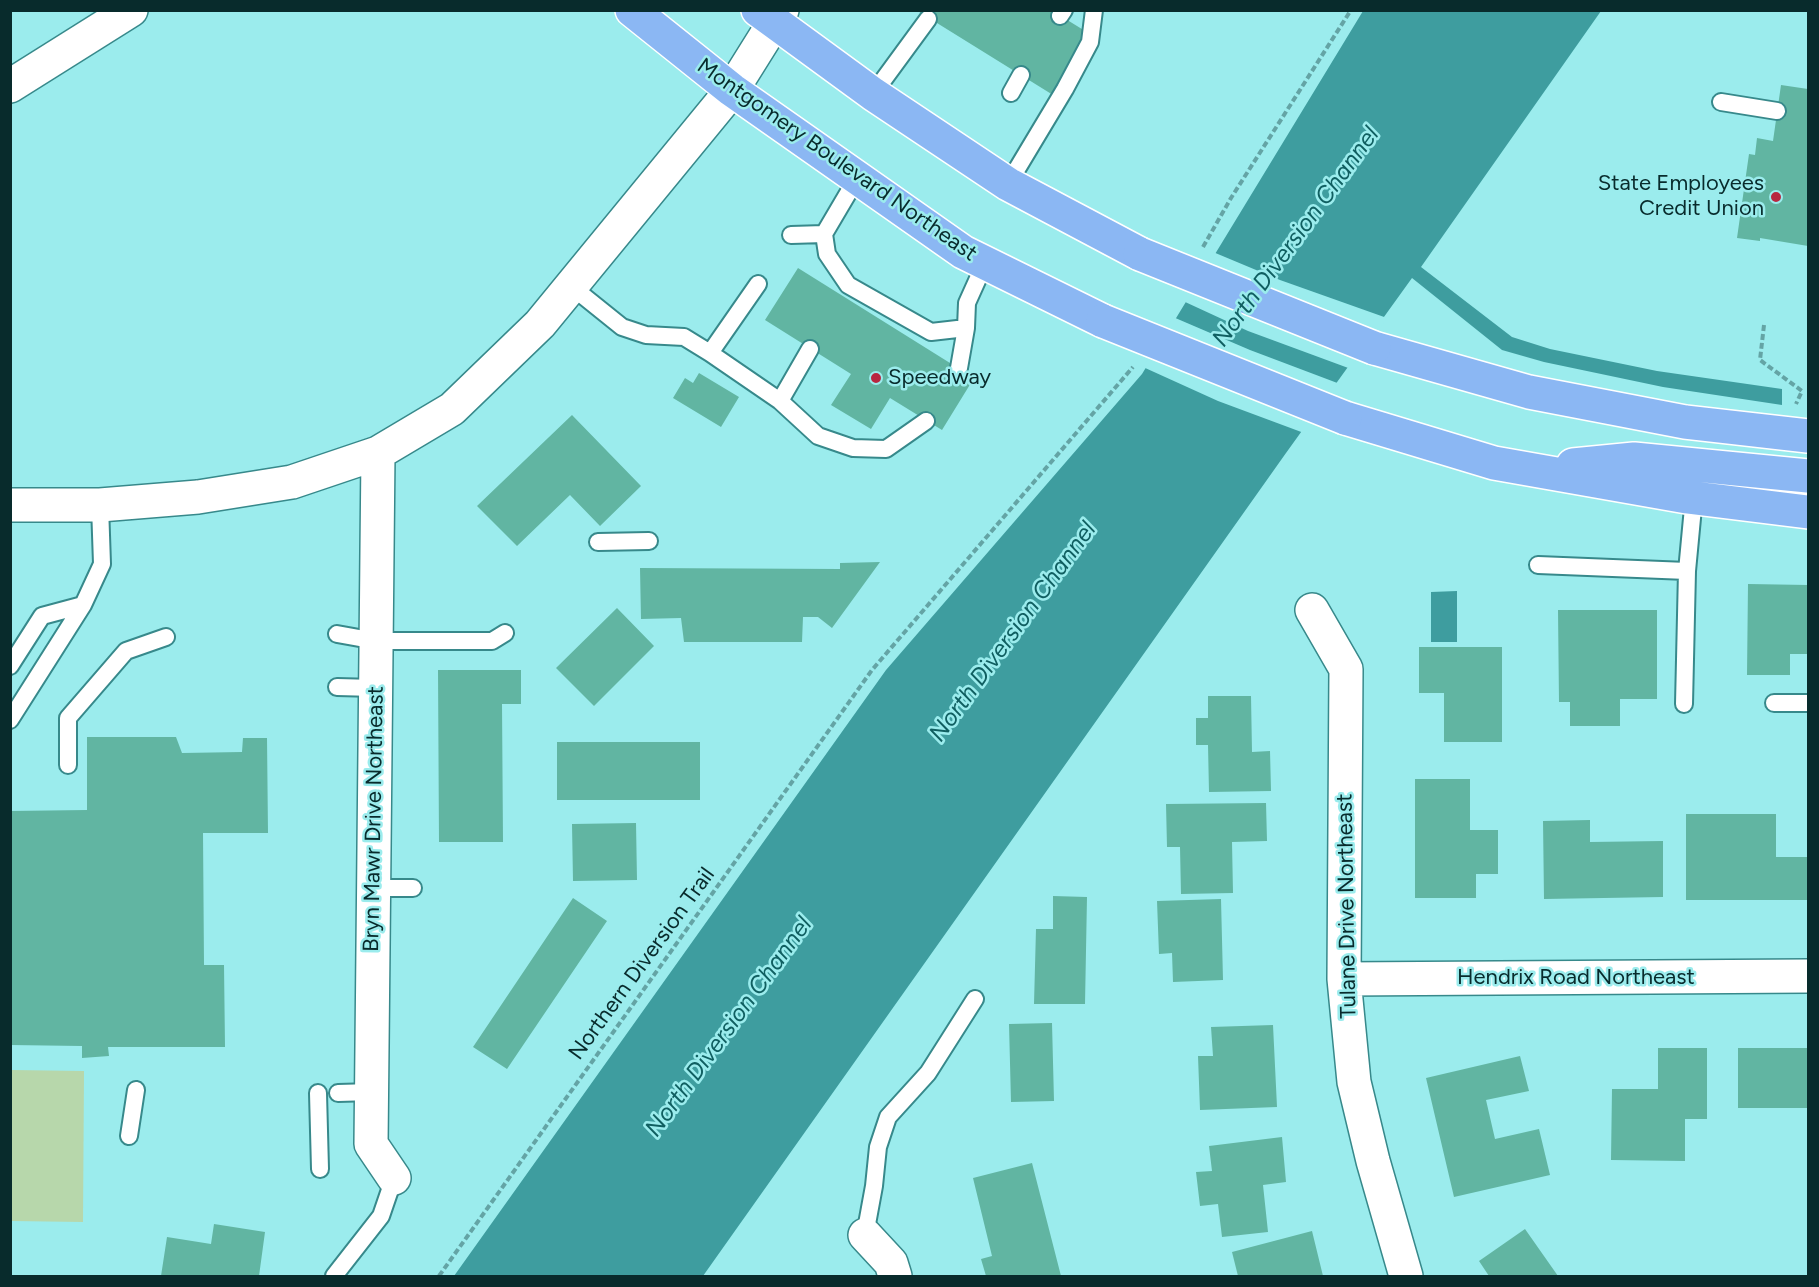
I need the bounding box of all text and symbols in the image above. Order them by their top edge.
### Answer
street label: Montgomery Boulevard Northeast [692,53,982,267]
water label: North Diversion Channel [1206,121,1386,353]
place label: State Employees Credit Union [1598,171,1764,222]
marker: State Employees Credit Union [1769,190,1783,204]
place label: Speedway [888,365,991,391]
marker: Speedway [869,371,883,385]
water label: North Diversion Channel [923,516,1103,748]
street label: Bryn Mawr Drive Northeast [358,686,390,952]
street label: Tulane Drive Northeast [1332,793,1362,1019]
street label: Northern Diversion Trail [563,863,721,1065]
water label: North Diversion Channel [639,911,819,1143]
street label: Hendrix Road Northeast [1457,965,1695,991]

